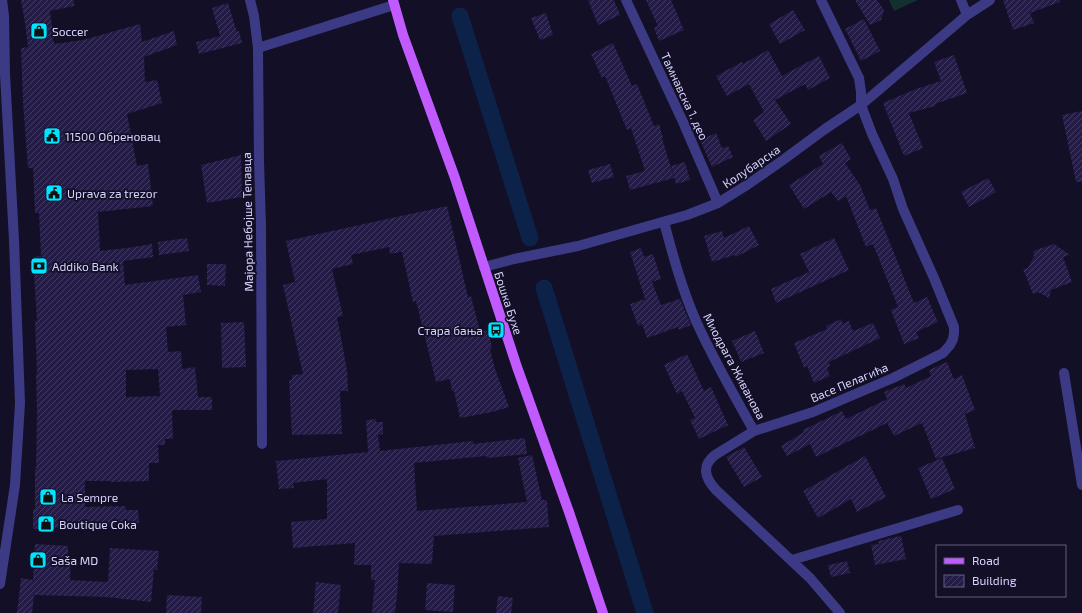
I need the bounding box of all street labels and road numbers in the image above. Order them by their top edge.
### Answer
street label: Тамнавска 1. део [659,50,711,142]
street label: Колубарска [720,142,783,191]
street label: Мајора Небојше Тепавца [239,152,256,292]
street label: Бошка Бухе [491,270,526,337]
street label: Миодрага Живанова [701,311,769,421]
street label: Васе Пелагића [808,359,890,405]

